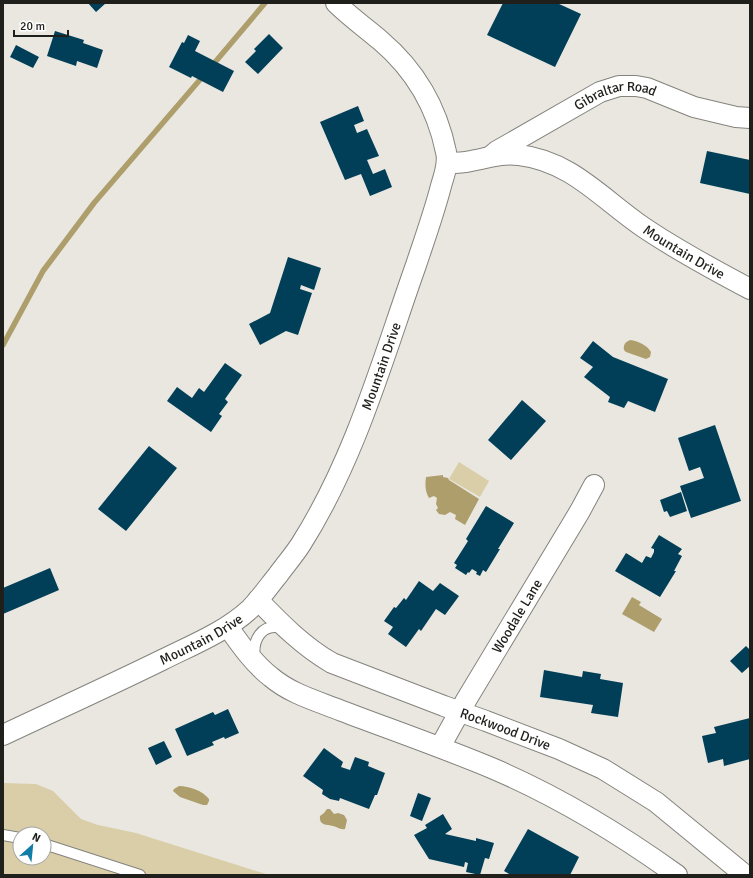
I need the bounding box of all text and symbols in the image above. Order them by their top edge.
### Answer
scale bar [14,12,68,38]
text: 20 m [20,19,45,34]
street label: Gibraltar Road [571,77,659,114]
street label: Mountain Drive [640,221,728,282]
street label: Mountain Drive [358,320,404,412]
street label: Woodale Lane [488,576,546,656]
street label: Mountain Drive [157,610,246,668]
street label: Rockwood Drive [458,704,553,754]
north arrow [12,826,52,866]
text: N [30,830,43,845]

